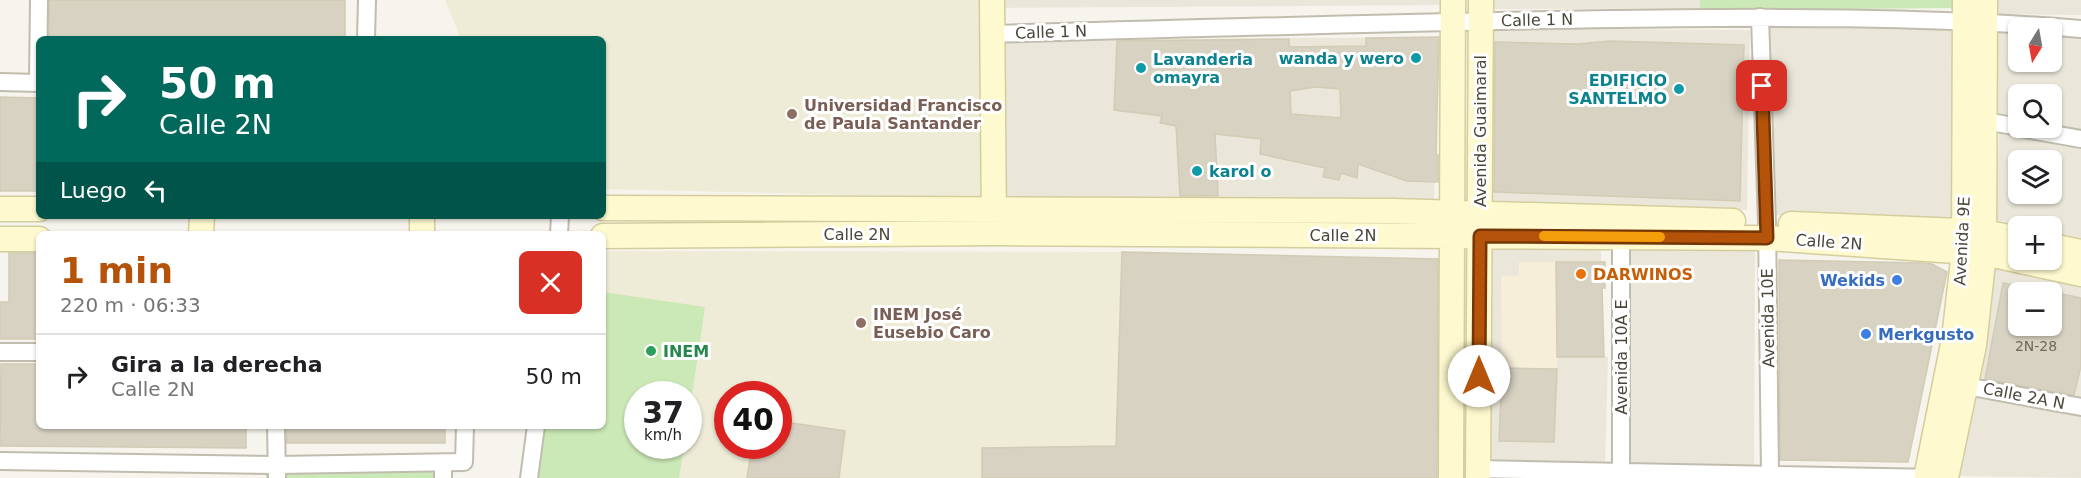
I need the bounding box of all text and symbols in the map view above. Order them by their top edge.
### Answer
street label: Calle 1 N [1501,10,1573,30]
north arrow [2008,18,2062,72]
map controls [2008,18,2062,336]
street label: Calle 1 N [1015,21,1087,43]
place label: wanda y wero [1279,49,1404,68]
place label: Lavanderia omayra [1153,50,1253,87]
marker: wanda y wero [1409,51,1423,65]
street label: Avenida Guaimaral [1471,55,1490,207]
text: 50 m [159,59,276,108]
icon: right [60,60,138,138]
pin [1736,60,1787,111]
marker: Lavanderia omayra [1134,61,1148,75]
icon: arrive [1745,69,1778,102]
place label: EDIFICIO SANTELMO [1568,71,1667,108]
marker: EDIFICIO SANTELMO [1672,82,1686,96]
button: search [2008,84,2062,138]
place label: Universidad Francisco de Paula Santander [804,96,1002,133]
marker: Universidad Francisco de Paula Santander [785,107,799,121]
text: Calle 2N [159,109,272,140]
button: layers [2008,150,2062,204]
place label: karol o [1209,162,1271,181]
marker: karol o [1190,164,1204,178]
icon: left [139,174,172,207]
text: Luego [60,178,127,203]
street label: Avenida 9E [1950,196,1974,286]
button: + [2008,216,2062,270]
street label: Calle 2N [824,225,890,244]
street label: Calle 2N [1310,226,1376,245]
street label: Calle 2N [1795,230,1863,254]
text: 1 min [60,250,173,291]
button: close [519,251,582,314]
place label: DARWINOS [1593,265,1693,284]
marker: DARWINOS [1574,267,1588,281]
street label: Avenida 10E [1758,268,1778,368]
place label: Wekids [1820,271,1885,290]
marker: Wekids [1890,273,1904,287]
button: − [2008,282,2062,336]
text: 220 m · 06:33 [60,293,201,317]
street label: Avenida 10A E [1612,299,1631,415]
place label: INEM José Eusebio Caro [873,305,991,342]
marker: INEM José Eusebio Caro [854,316,868,330]
place label: Merkgusto [1878,325,1974,344]
marker: Merkgusto [1859,327,1873,341]
house number: 2N-28 [2015,338,2057,354]
place label: INEM [663,342,709,361]
marker: INEM [644,344,658,358]
position arrow [1447,344,1511,408]
text: Gira a la derecha [111,352,323,377]
icon: right [60,360,93,393]
text: 50 m [526,364,582,389]
text: Calle 2N [111,377,195,401]
street label: Calle 2A N [1981,379,2067,413]
speed limit sign: 40 [714,381,792,459]
text: 37 [642,395,684,430]
text: km/h [644,426,682,444]

